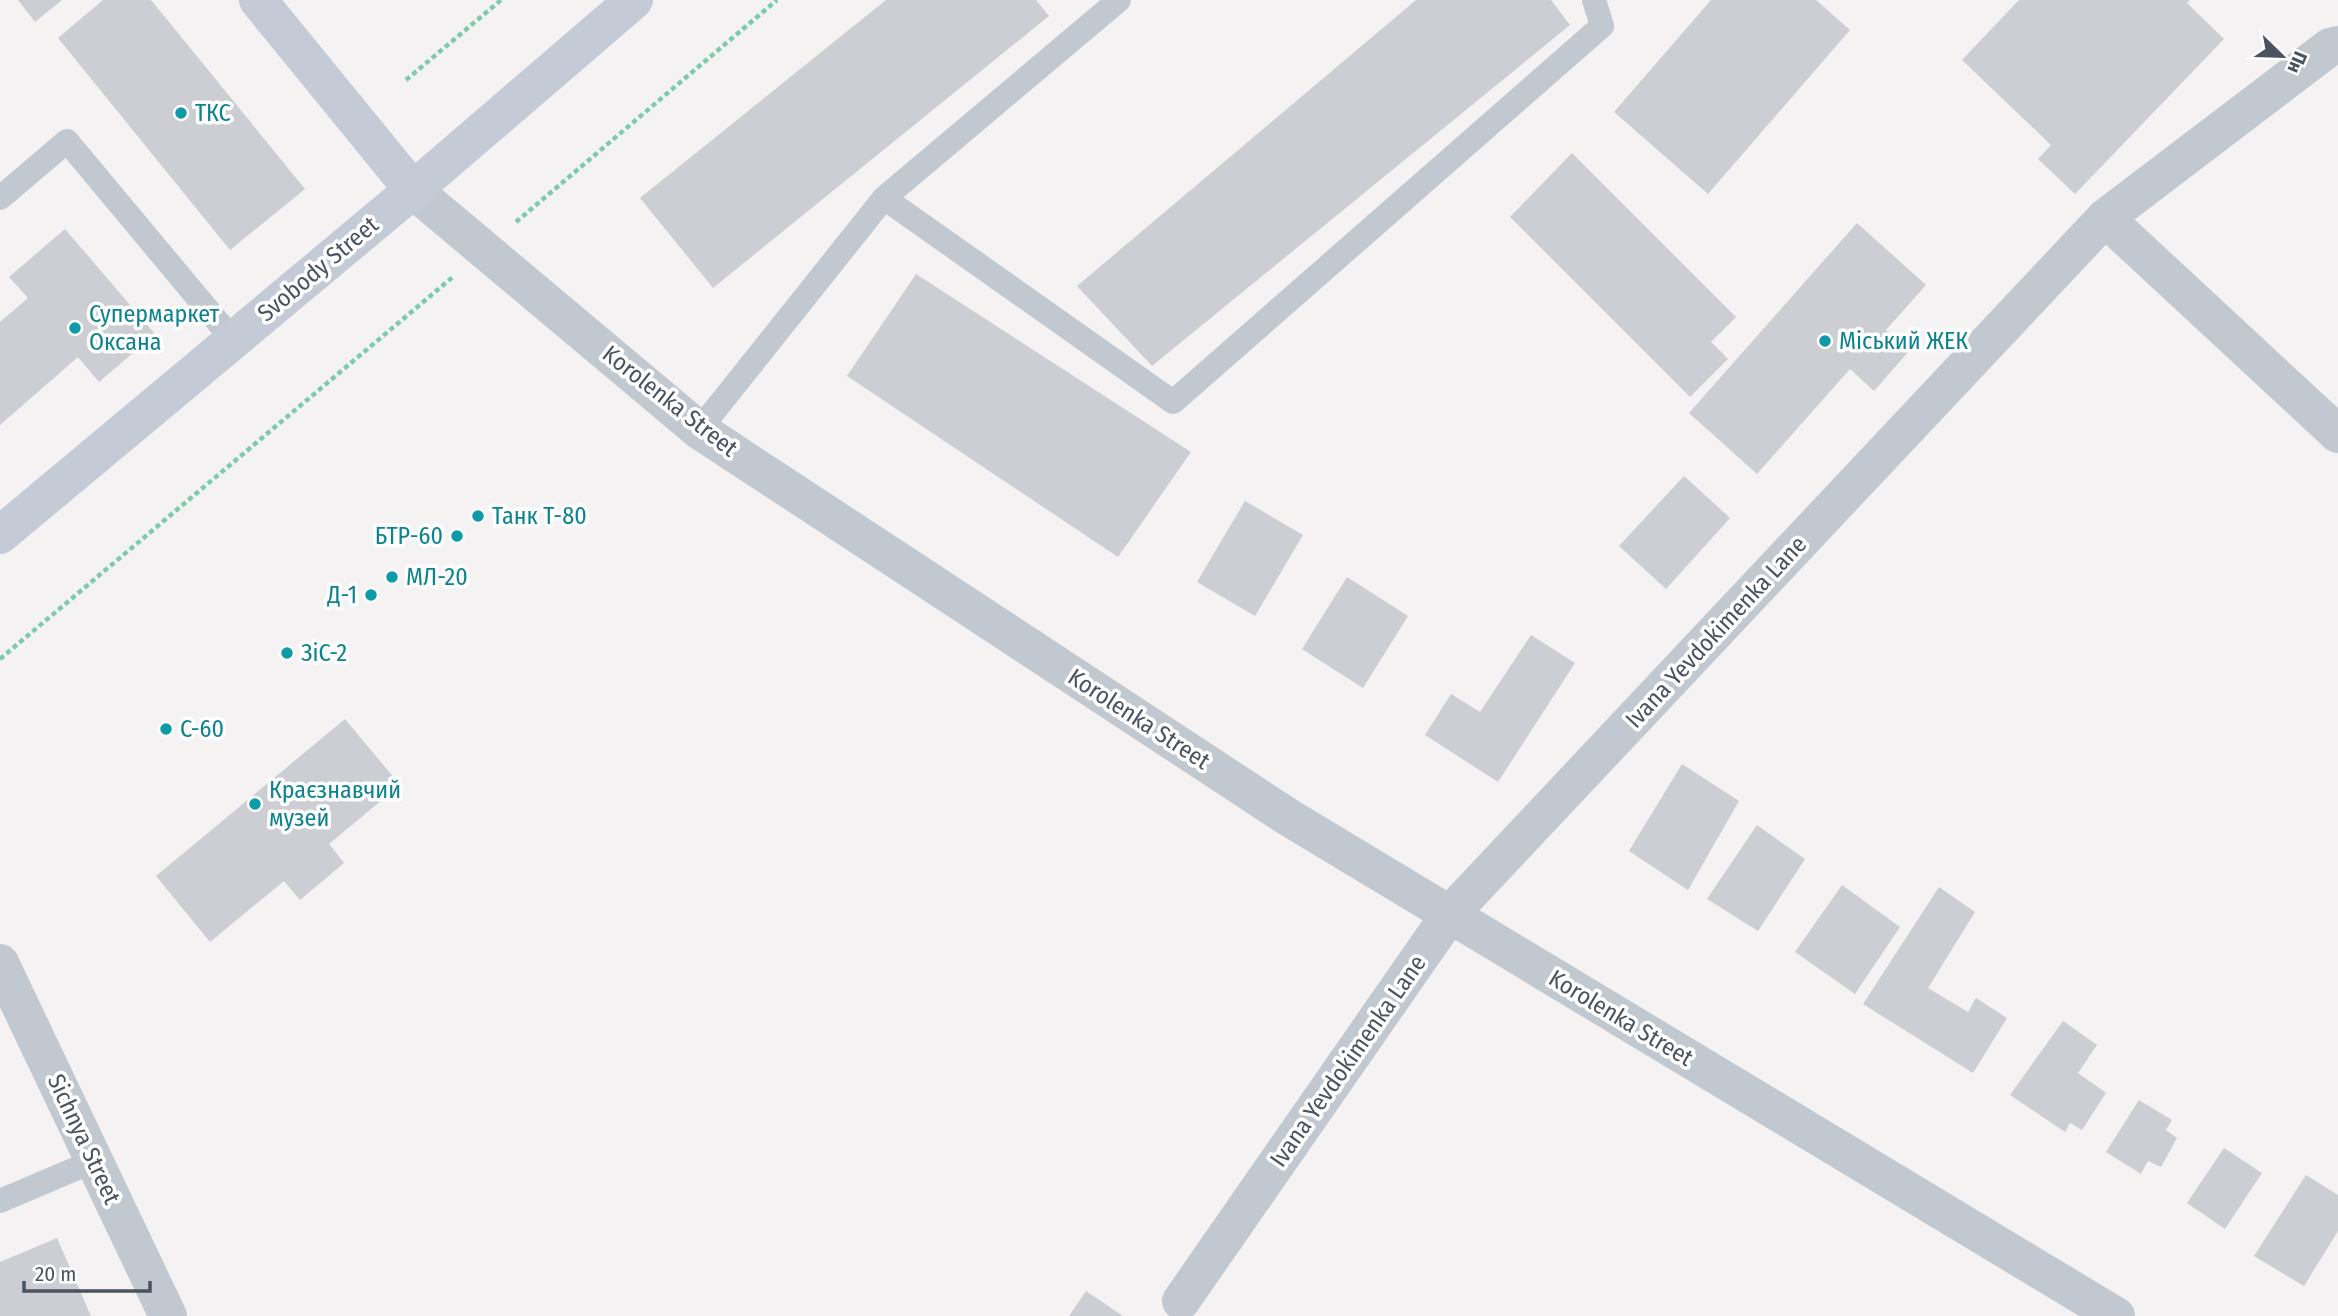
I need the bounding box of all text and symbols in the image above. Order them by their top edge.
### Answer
north arrow [2247,21,2317,91]
text: Пн [2282,48,2312,77]
place label: ТКС [195,99,231,127]
marker: ТКС [173,105,189,121]
street label: Svobody Street [252,210,384,327]
place label: Супермаркет Оксана [89,300,220,356]
marker: Супермаркет Оксана [67,320,83,336]
place label: Міський ЖЕК [1839,327,1968,355]
marker: Міський ЖЕК [1817,333,1833,349]
street label: Korolenka Street [597,340,743,462]
place label: Танк Т-80 [492,502,587,530]
marker: Танк Т-80 [470,508,486,524]
place label: БТР-60 [375,522,443,550]
marker: БТР-60 [449,528,465,544]
street label: Ivana Yevdokimenka Lane [1620,530,1812,734]
place label: МЛ-20 [406,563,468,591]
marker: МЛ-20 [384,569,400,585]
place label: Д-1 [326,581,357,609]
marker: Д-1 [363,587,379,603]
place label: ЗіС-2 [301,639,347,667]
marker: ЗіС-2 [279,645,295,661]
street label: Korolenka Street [1063,663,1215,775]
place label: С-60 [180,715,224,743]
marker: С-60 [158,721,174,737]
place label: Краєзнавчий музей [269,776,401,832]
marker: Краєзнавчий музей [247,796,263,812]
street label: Ivana Yevdokimenka Lane [1264,950,1432,1172]
street label: Korolenka Street [1544,964,1698,1072]
street label: Sichnya Street [42,1070,126,1209]
scale bar [24,1250,150,1294]
text: 20 m [35,1261,76,1287]

